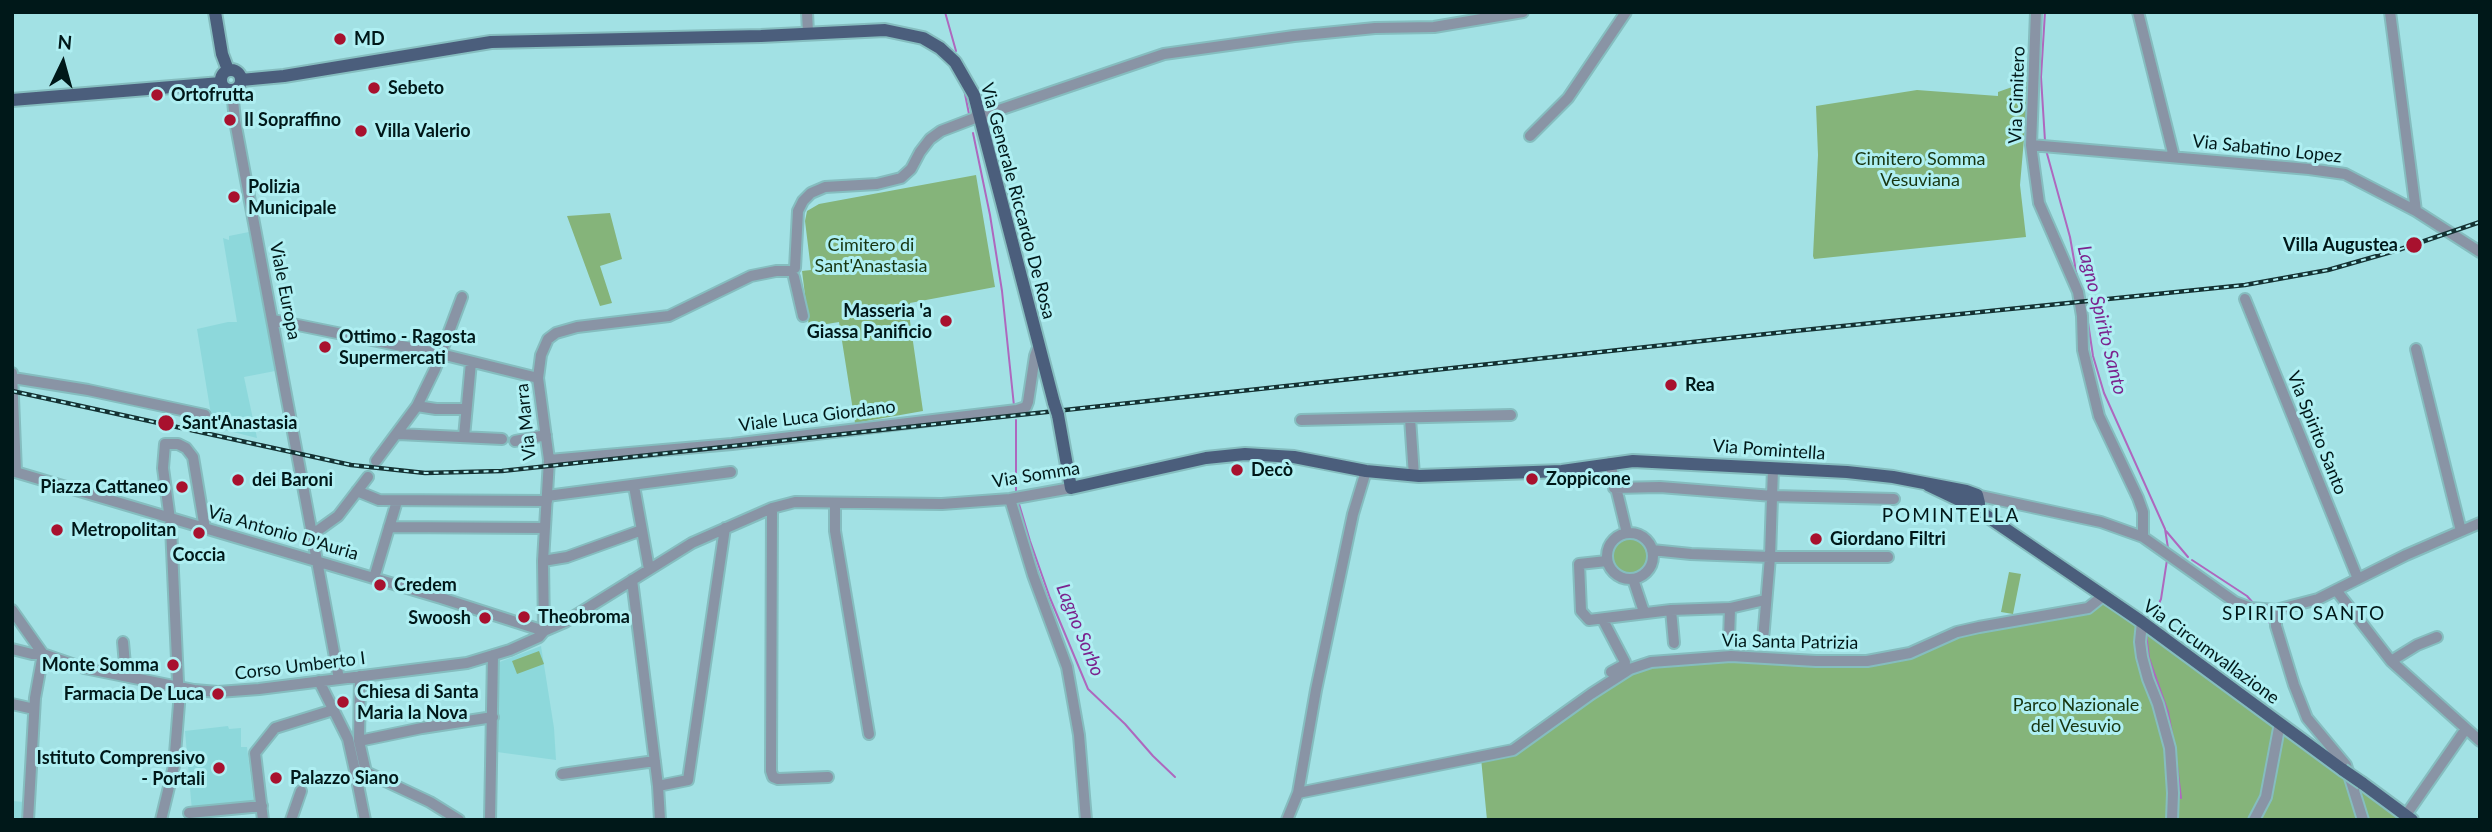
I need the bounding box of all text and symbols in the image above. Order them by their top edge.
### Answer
north arrow [28,28,98,98]
place label: MD [354,28,385,50]
text: N [57,29,73,54]
marker: MD [332,31,348,47]
street label: Via Cimitero [2004,46,2030,144]
place label: Sebeto [388,77,444,99]
marker: Sebeto [366,80,382,96]
street label: Via Generale Riccardo De Rosa [976,80,1060,322]
place label: Ortofrutta [171,84,254,106]
marker: Ortofrutta [149,87,165,103]
place label: Il Sopraffino [244,109,341,131]
marker: Il Sopraffino [222,112,238,128]
place label: Villa Valerio [375,120,471,142]
marker: Villa Valerio [353,123,369,139]
street label: Via Sabatino Lopez [2191,130,2343,168]
park label: Cimitero Somma Vesuviana [1855,148,1985,190]
place label: Polizia Municipale [248,176,336,218]
marker: Polizia Municipale [226,189,242,205]
park label: Cimitero di Sant'Anastasia [814,234,928,276]
place label: Villa Augustea [2283,234,2398,256]
marker: Villa Augustea [2404,235,2424,255]
street label: Viale Europa [265,240,305,342]
water label: Lagno Spirito Santo [2072,243,2132,397]
place label: Masseria 'a Giassa Panificio [807,300,932,342]
marker: Masseria 'a Giassa Panificio [938,313,954,329]
place label: Ottimo - Ragosta Supermercati [339,326,476,368]
marker: Ottimo - Ragosta Supermercati [317,339,333,355]
street label: Via Spirito Santo [2282,368,2352,498]
place label: Rea [1685,374,1715,396]
marker: Rea [1663,377,1679,393]
street label: Via Marra [511,382,541,462]
street label: Viale Luca Giordano [737,396,897,436]
place label: Sant'Anastasia [182,412,297,434]
marker: Sant'Anastasia [156,413,176,433]
street label: Via Pomintella [1712,435,1826,465]
street label: Via Somma [991,457,1081,493]
place label: Decò [1251,459,1293,481]
marker: Decò [1229,462,1245,478]
place label: Zoppicone [1546,468,1630,490]
place label: dei Baroni [252,469,333,491]
marker: Zoppicone [1524,471,1540,487]
marker: dei Baroni [230,472,246,488]
place label: Piazza Cattaneo [40,476,168,498]
marker: Piazza Cattaneo [174,479,190,495]
street label: Via Antonio D'Auria [205,501,361,565]
district label: POMINTELLA [1883,505,2019,527]
place label: Metropolitan [71,519,176,541]
marker: Metropolitan [49,522,65,538]
marker: Coccia [191,525,207,541]
place label: Giordano Filtri [1830,528,1946,550]
marker: Giordano Filtri [1808,531,1824,547]
place label: Coccia [173,544,225,566]
place label: Credem [394,574,457,596]
marker: Credem [372,577,388,593]
water label: Lagno Sorbo [1051,580,1109,680]
street label: Via Circumvallazione [2139,595,2283,709]
district label: SPIRITO SANTO [2224,603,2384,625]
place label: Theobroma [538,606,630,628]
place label: Swoosh [408,607,471,629]
marker: Theobroma [516,609,532,625]
marker: Swoosh [477,610,493,626]
street label: Via Santa Patrizia [1721,630,1859,654]
street label: Corso Umberto I [234,647,366,685]
place label: Monte Somma [42,654,159,676]
marker: Monte Somma [165,657,181,673]
place label: Chiesa di Santa Maria la Nova [357,681,479,724]
place label: Farmacia De Luca [64,683,204,705]
marker: Farmacia De Luca [210,686,226,702]
marker: Chiesa di Santa Maria la Nova [335,694,351,710]
park label: Parco Nazionale del Vesuvio [2013,694,2139,736]
place label: Istituto Comprensivo - Portali [37,747,205,790]
marker: Istituto Comprensivo - Portali [211,760,227,776]
place label: Palazzo Siano [290,767,399,789]
marker: Palazzo Siano [268,770,284,786]

